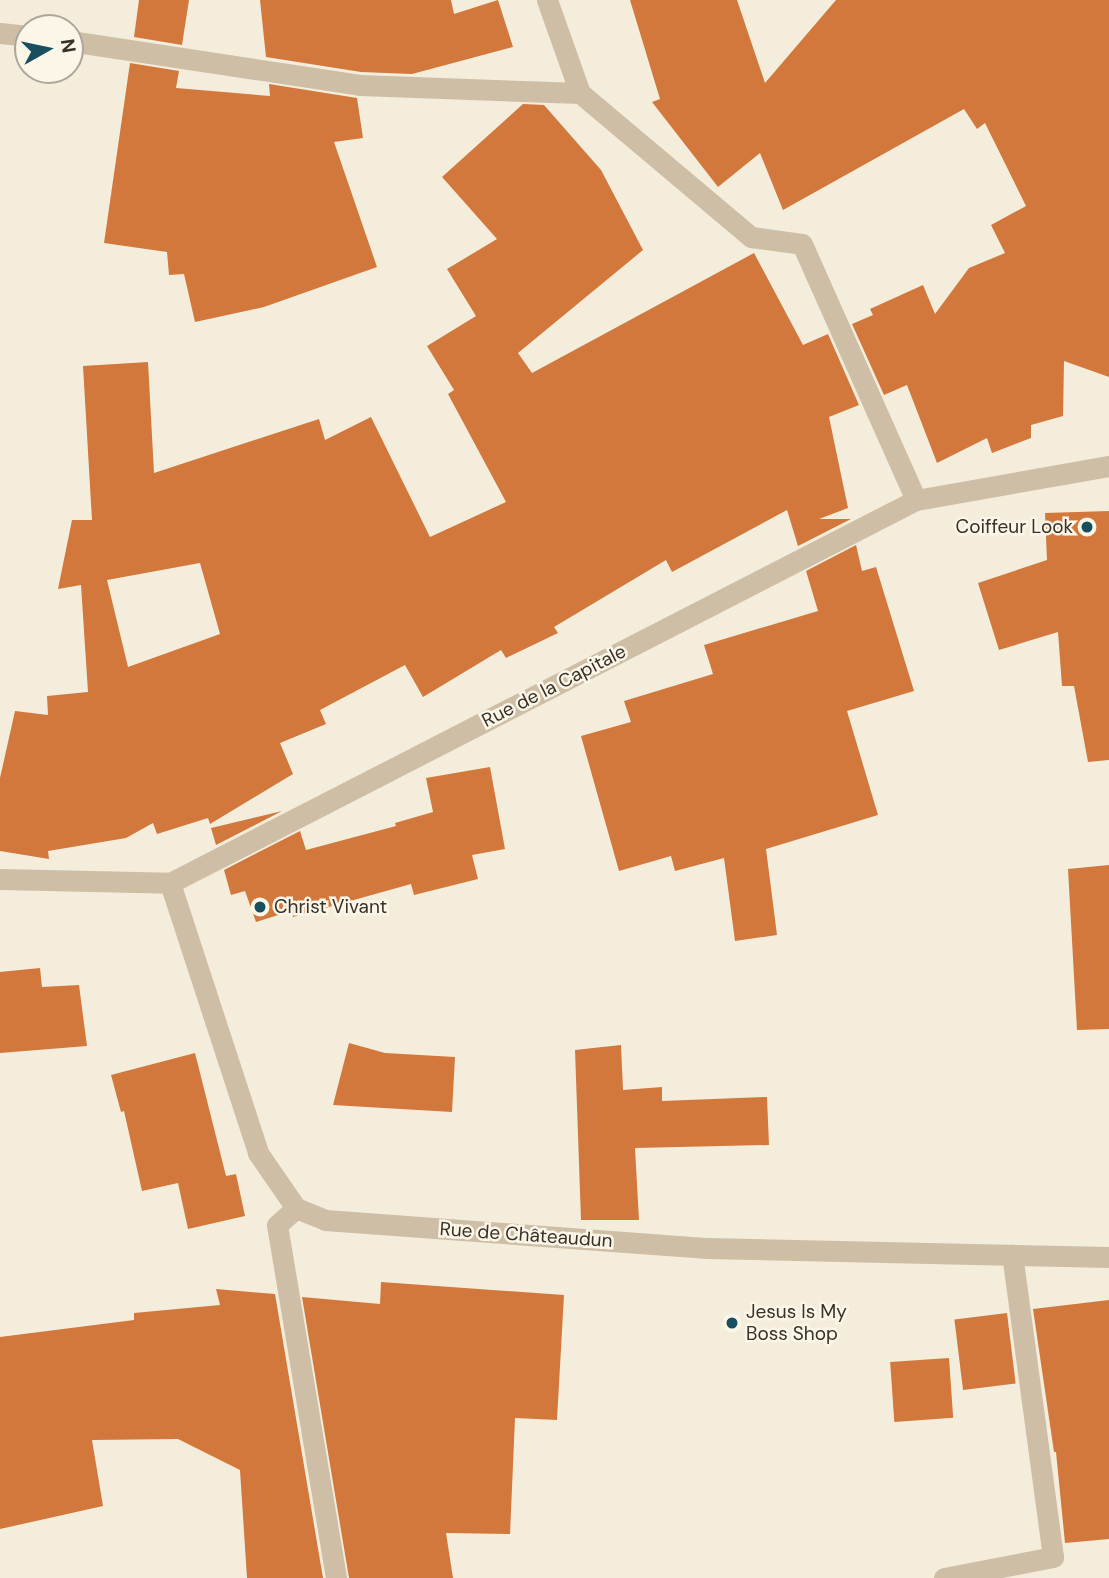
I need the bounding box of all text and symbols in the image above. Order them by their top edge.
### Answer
north arrow [14,14,84,84]
text: N [55,37,82,55]
place label: Coiffeur Look [956,516,1073,538]
marker: Coiffeur Look [1079,519,1095,535]
street label: Rue de la Capitale [478,640,630,732]
place label: Christ Vivant [274,896,387,918]
marker: Christ Vivant [252,899,268,915]
street label: Rue de Châteaudun [439,1218,613,1252]
place label: Jesus Is My Boss Shop [746,1301,847,1345]
marker: Jesus Is My Boss Shop [724,1315,740,1331]

